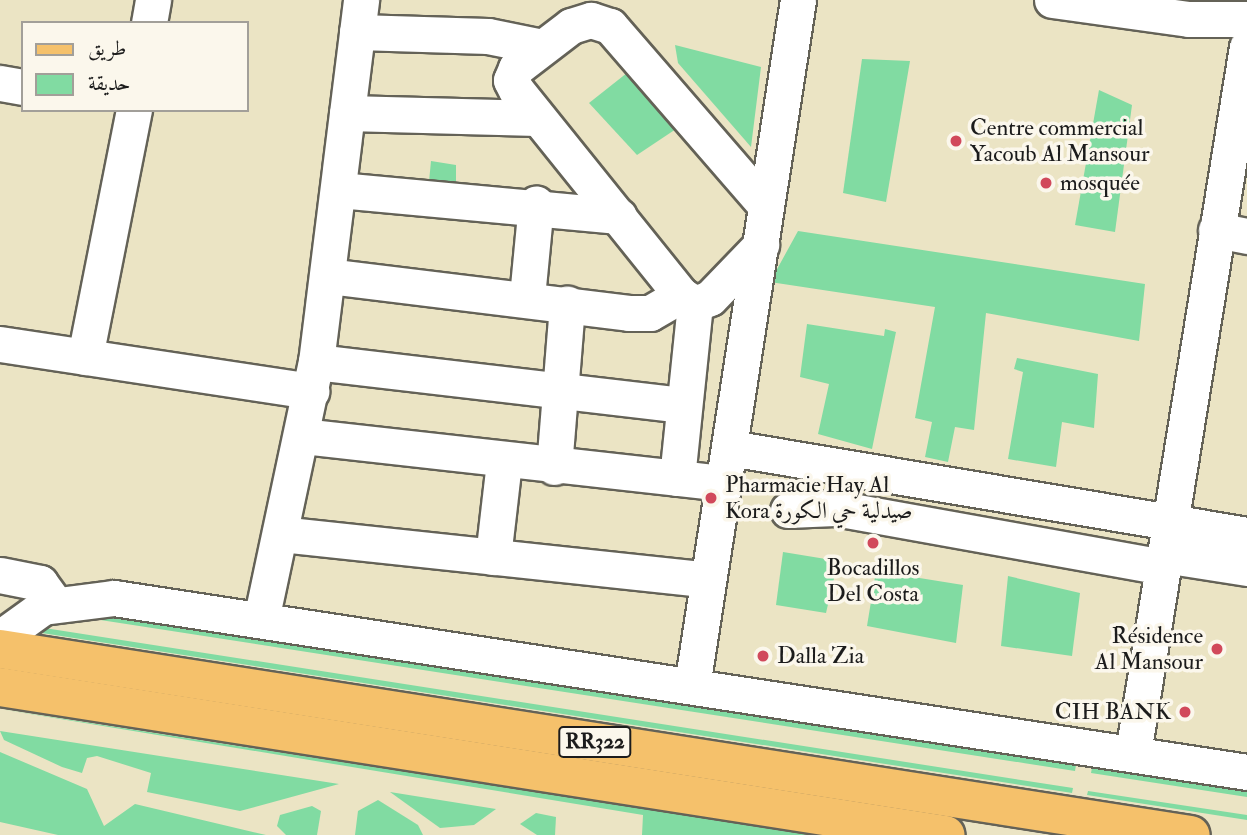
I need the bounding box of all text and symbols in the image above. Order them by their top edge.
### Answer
legend [21,21,248,112]
text: طريق [88,35,126,62]
text: حديقة [88,70,131,97]
place label: Centre commercial Yacoub Al Mansour [970,114,1150,168]
marker: Centre commercial Yacoub Al Mansour [948,133,964,149]
place label: mosquée [1060,169,1140,197]
marker: mosquée [1038,175,1054,191]
place label: Pharmacie Hay Al Kora صيدلية حي الكورة [725,471,913,525]
marker: Pharmacie Hay Al Kora صيدلية حي الكورة [703,490,719,506]
marker: Bocadillos Del Costa [865,535,881,551]
place label: Bocadillos Del Costa [827,554,919,608]
place label: Résidence Al Mansour [1095,622,1203,676]
marker: Résidence Al Mansour [1209,641,1225,657]
place label: Dalla Zia [777,642,864,670]
marker: Dalla Zia [755,648,771,664]
place label: CIH BANK [1055,698,1171,726]
marker: CIH BANK [1177,704,1193,720]
road number: RR322 [558,724,632,760]

